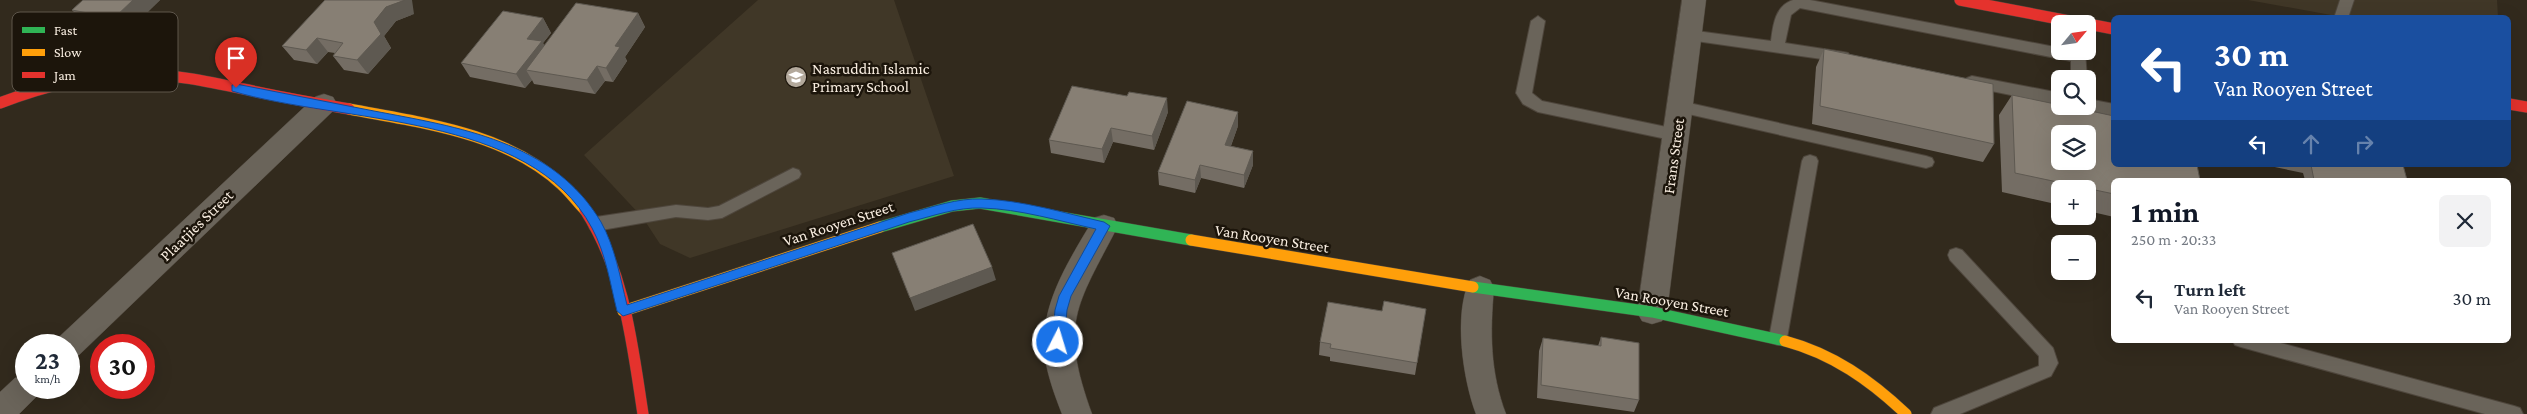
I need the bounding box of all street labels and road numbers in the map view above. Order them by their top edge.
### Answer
street label: Frans Street [1660,117,1687,195]
street label: Plaatjies Street [157,186,237,265]
street label: Van Rooyen Street [781,197,897,250]
street label: Van Rooyen Street [1214,221,1331,257]
street label: Van Rooyen Street [1614,283,1731,321]

